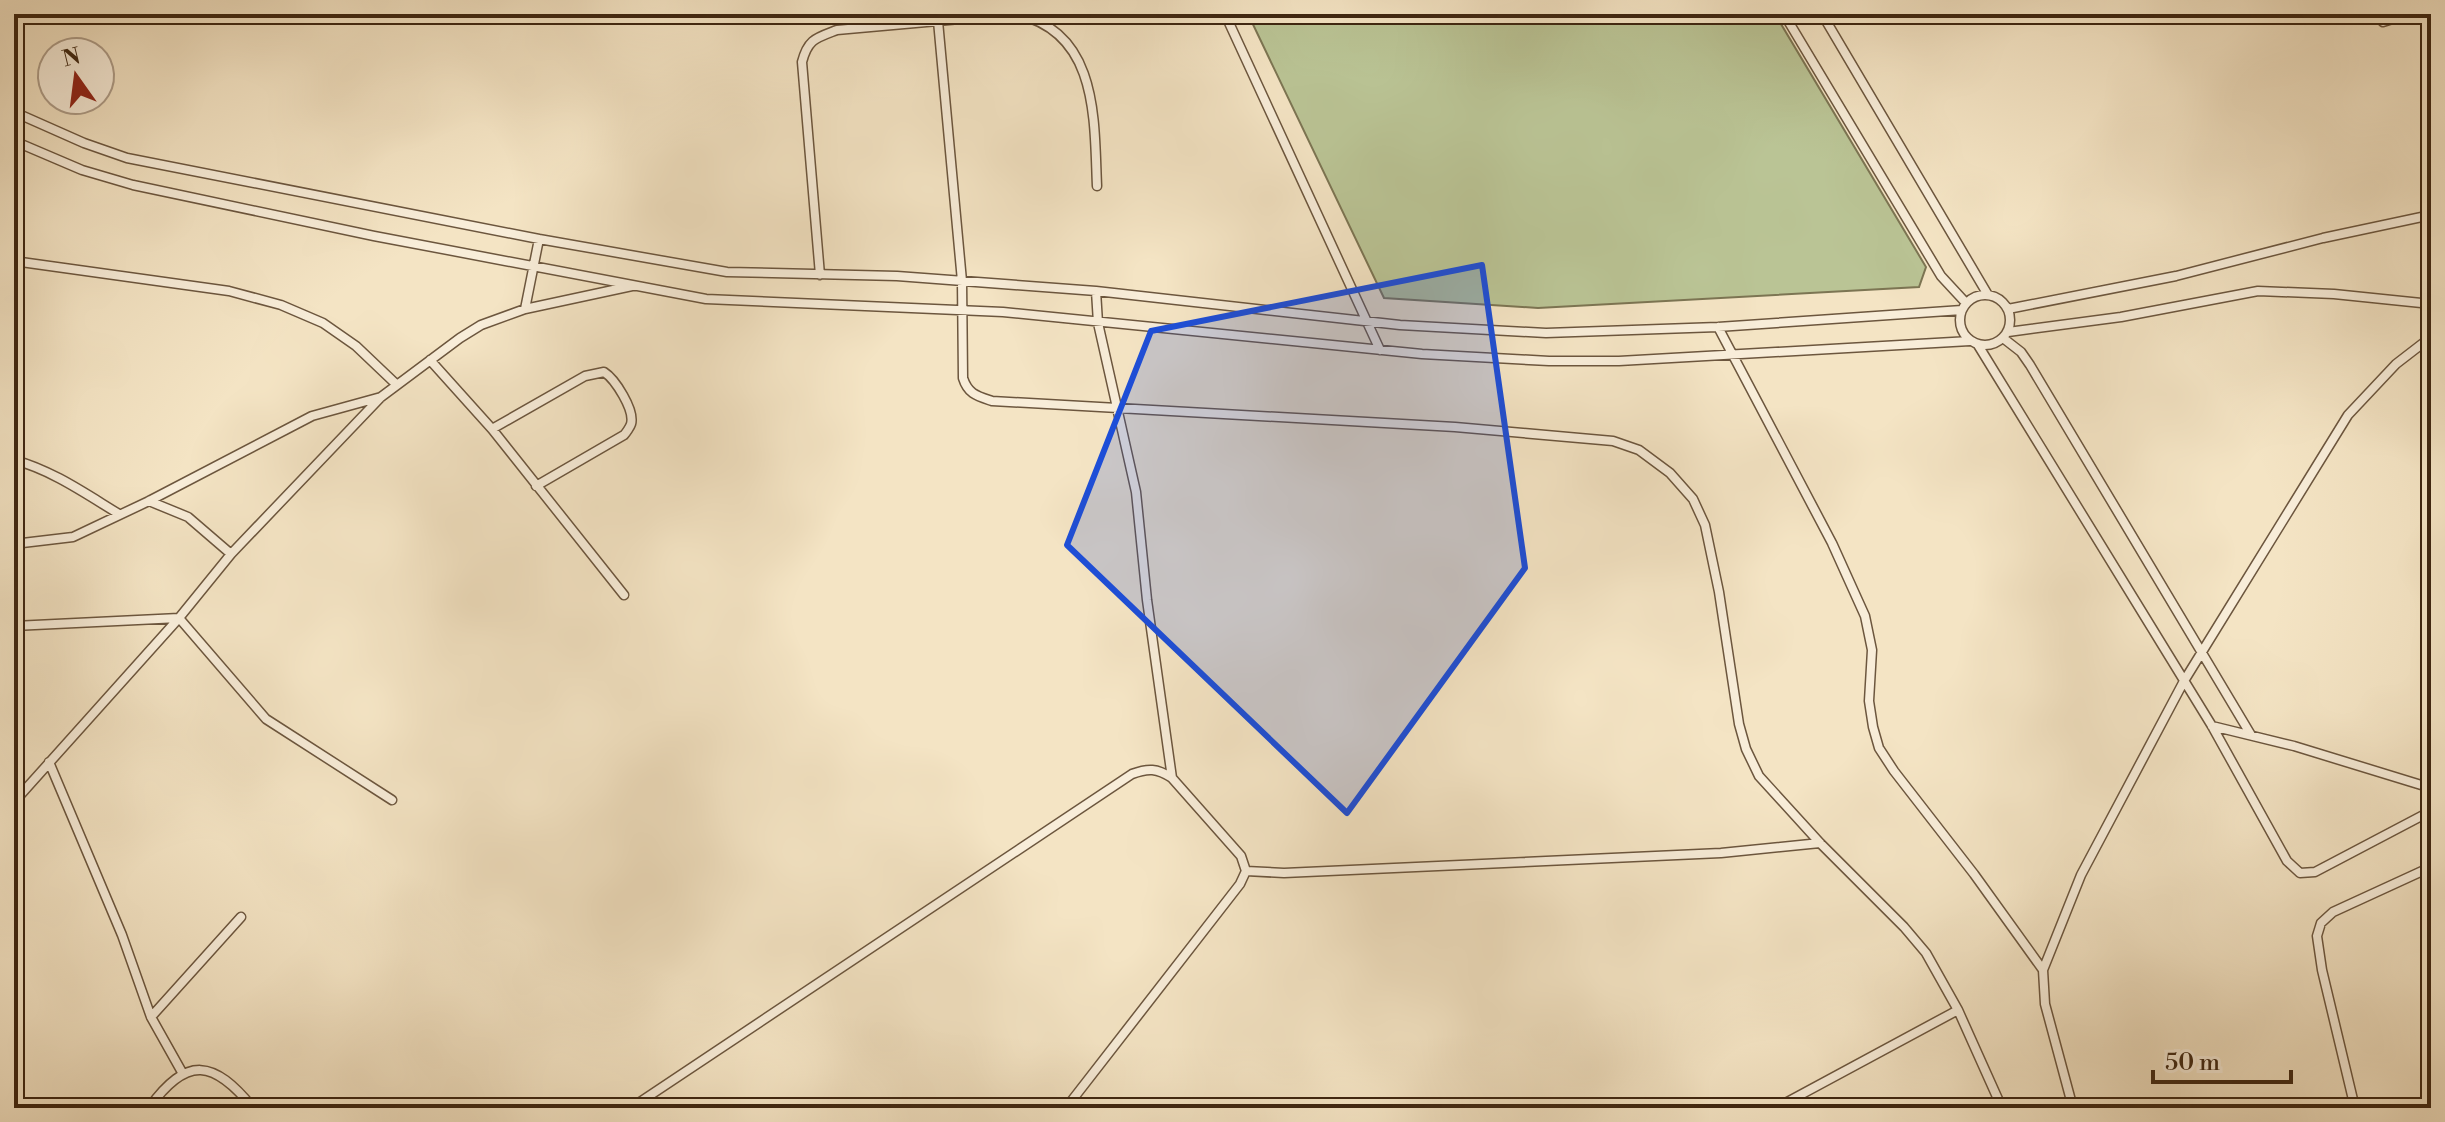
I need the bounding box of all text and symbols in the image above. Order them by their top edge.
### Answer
north arrow [36,36,116,116]
text: N [60,43,84,73]
scale bar [2153,1034,2291,1084]
text: 50 m [2165,1048,2220,1078]

